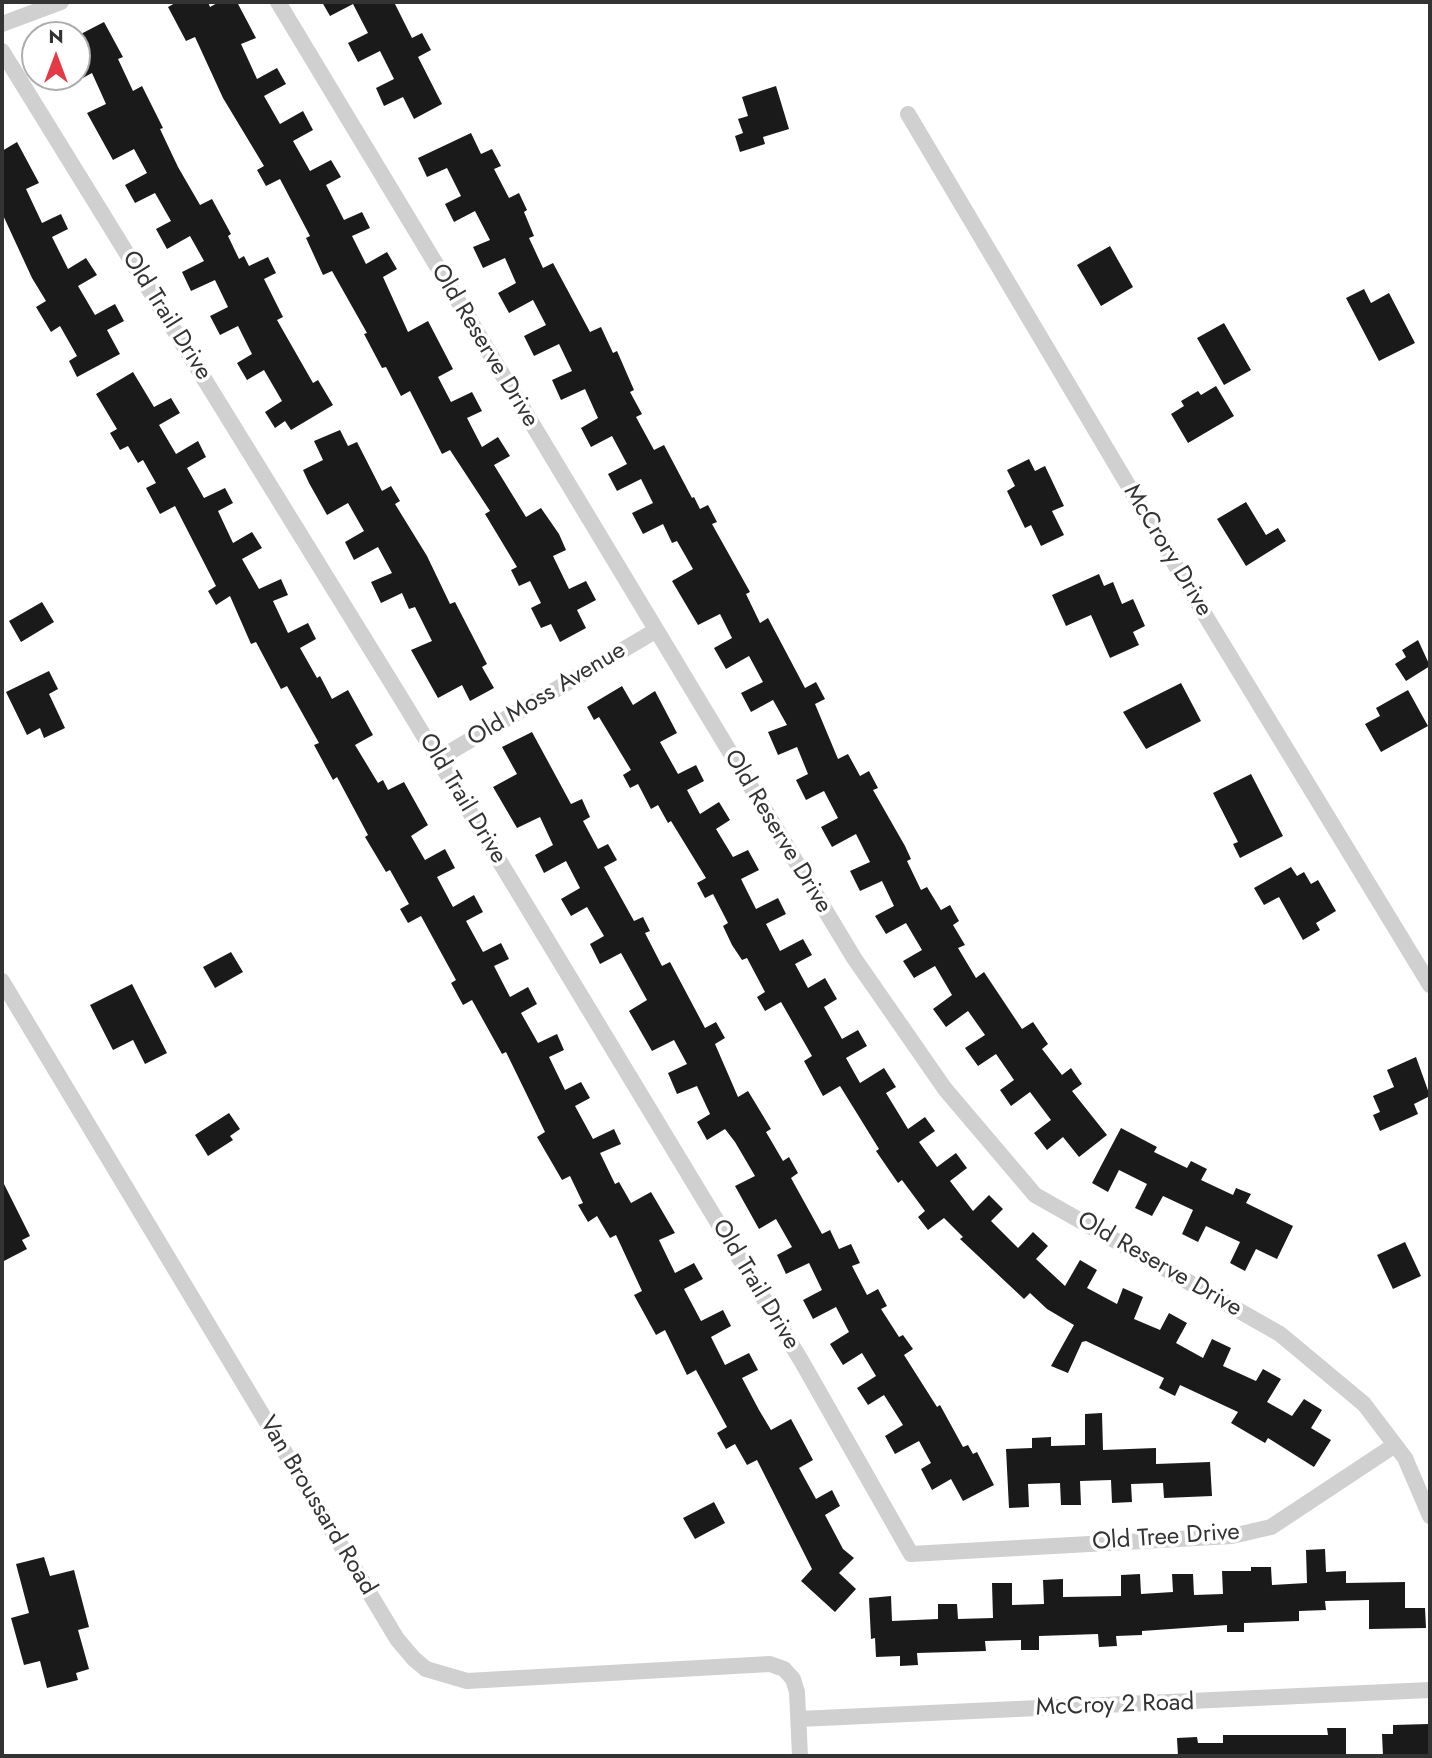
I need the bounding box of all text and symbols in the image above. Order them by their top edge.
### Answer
north arrow [21,21,91,91]
text: N [48,23,64,50]
street label: Old Trail Drive [115,246,217,386]
street label: Old Reserve Drive [424,259,544,433]
street label: McCrory Drive [1116,480,1218,622]
street label: Old Moss Avenue [463,637,631,753]
street label: Old Trail Drive [412,729,512,869]
street label: Old Reserve Drive [717,745,837,919]
street label: Old Reserve Drive [1072,1206,1246,1324]
street label: Old Trail Drive [705,1215,805,1355]
street label: Van Broussard Road [252,1411,382,1601]
street label: Old Tree Drive [1091,1518,1241,1558]
street label: McCroy 2 Road [1035,1689,1195,1723]

